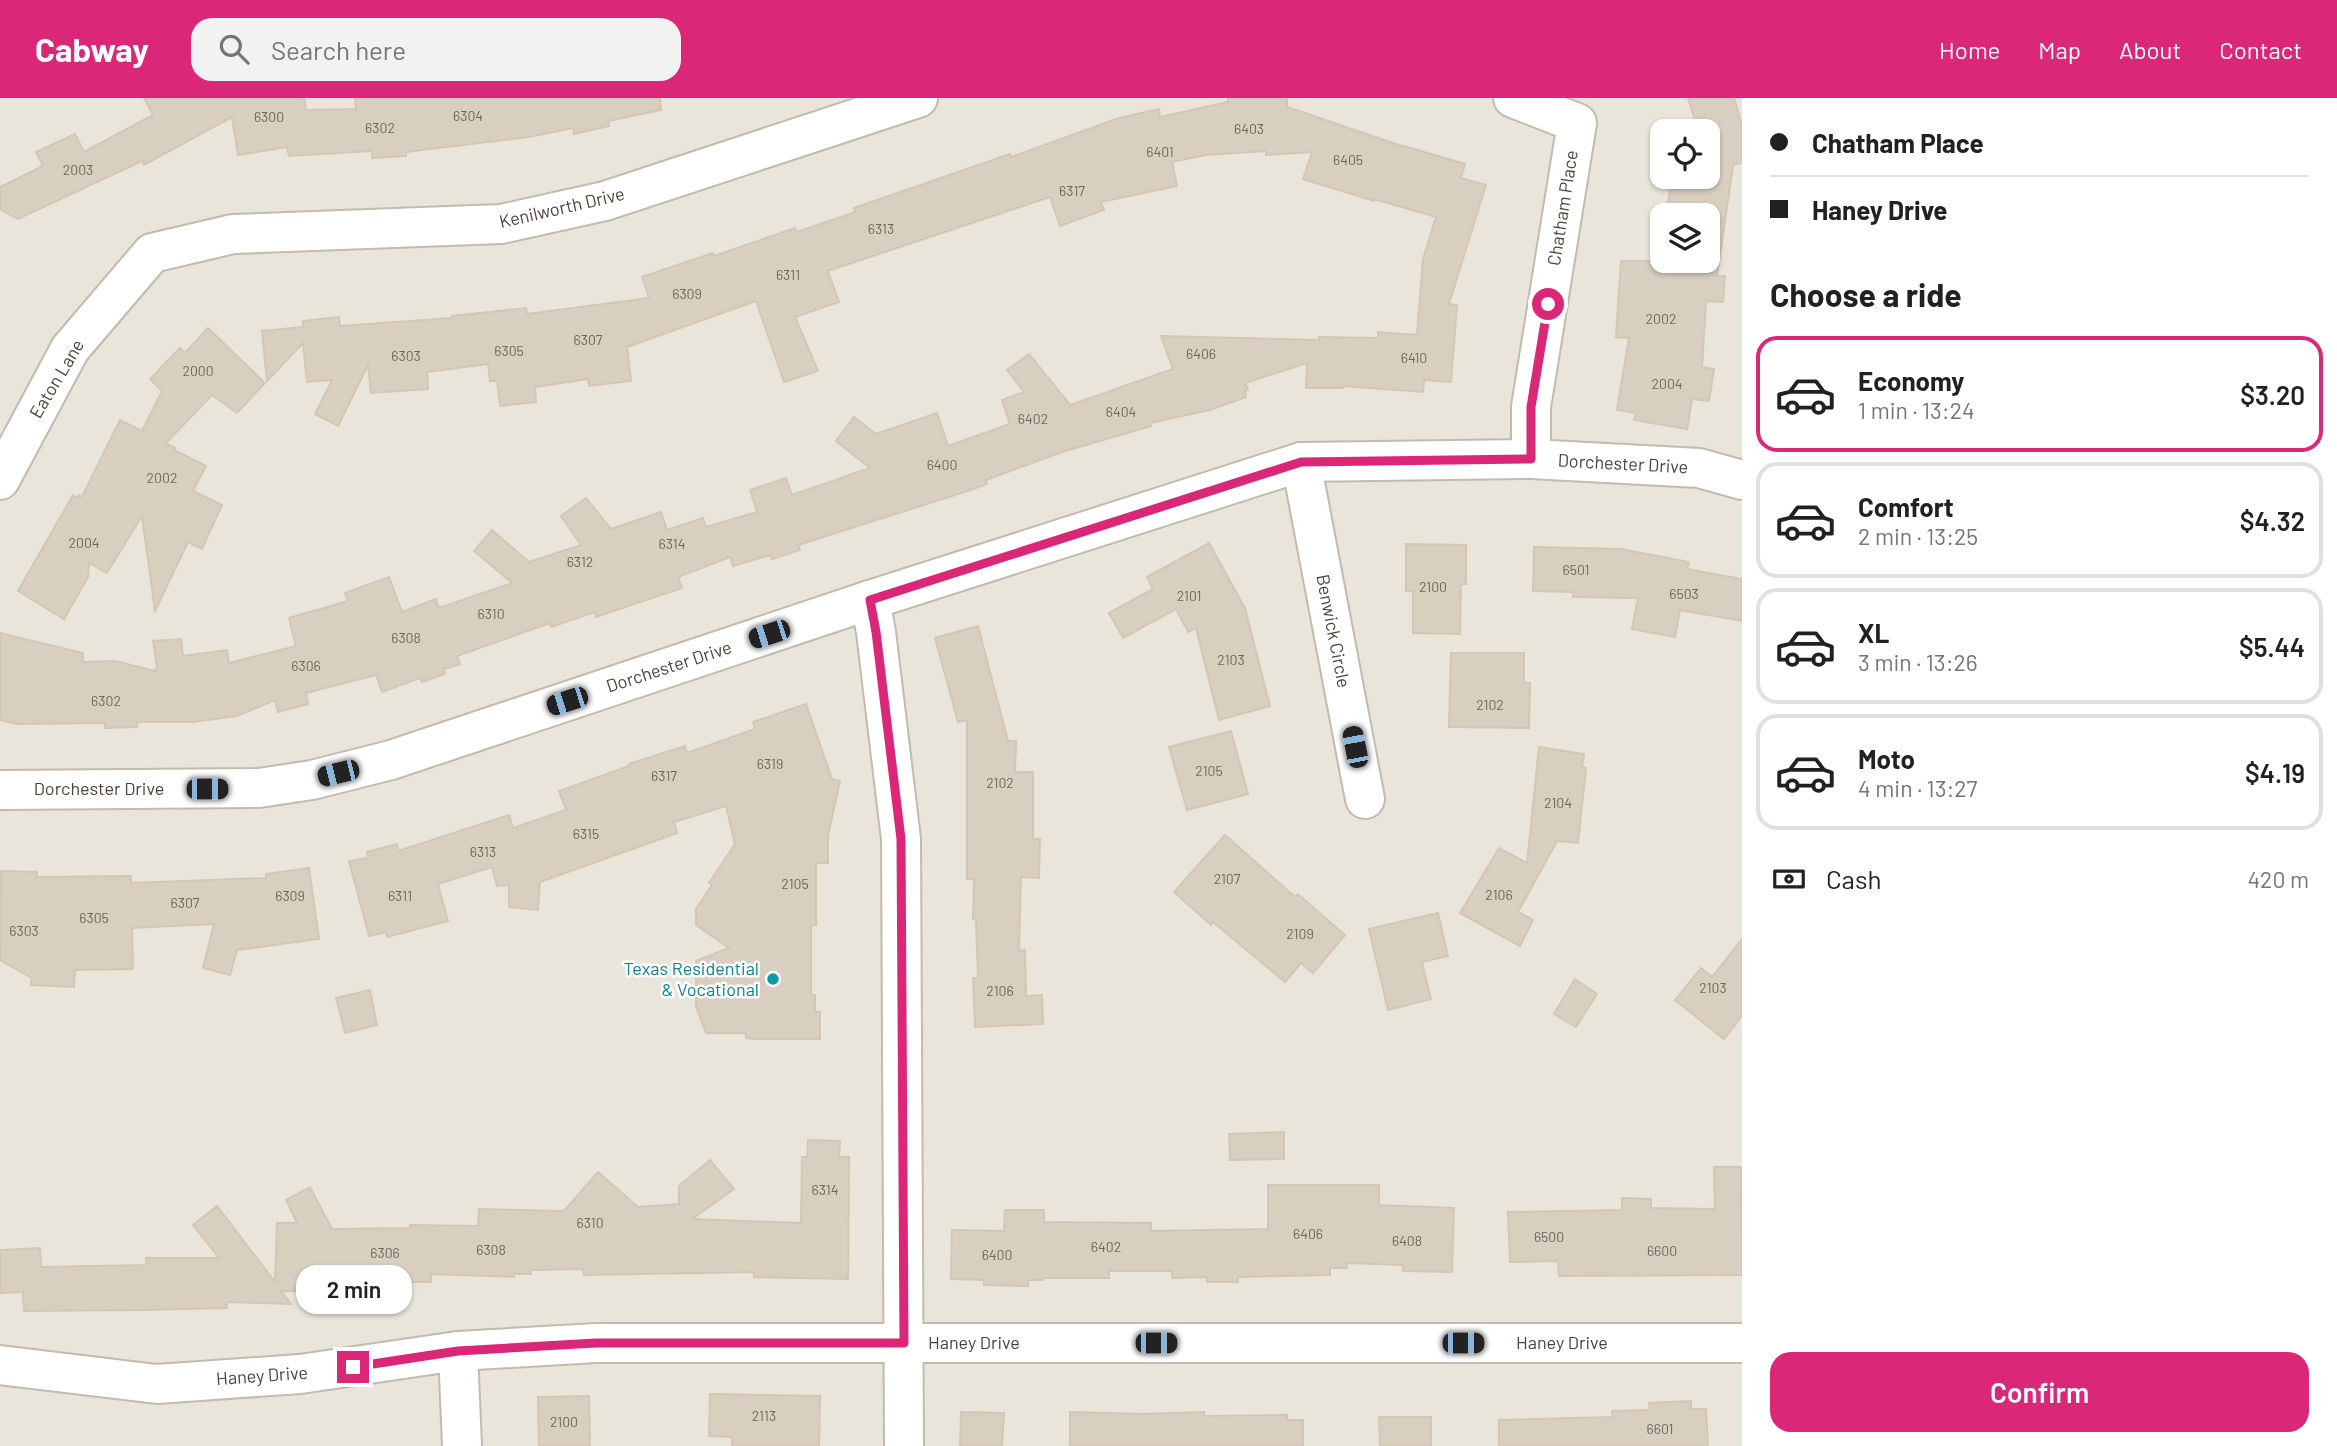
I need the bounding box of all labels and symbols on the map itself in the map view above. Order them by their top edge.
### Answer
house number: 6304 [453,107,483,124]
house number: 6300 [254,108,284,125]
house number: 6302 [365,119,395,136]
house number: 6403 [1234,120,1264,137]
house number: 6401 [1146,143,1174,160]
street label: Chatham Place [1542,149,1582,267]
house number: 6405 [1333,151,1363,168]
house number: 2003 [63,161,93,178]
street label: Kenilworth Drive [497,182,627,232]
house number: 6317 [1059,182,1085,199]
house number: 6313 [868,220,894,237]
house number: 6311 [776,266,800,283]
house number: 6309 [672,285,702,302]
route start [1532,288,1564,320]
house number: 2002 [1646,310,1676,327]
house number: 6307 [574,331,603,348]
street label: Eaton Lane [24,335,88,422]
house number: 6305 [494,342,524,359]
house number: 6406 [1186,345,1216,362]
house number: 6303 [391,347,421,364]
house number: 6410 [1401,349,1427,366]
house number: 2000 [182,362,214,379]
house number: 2004 [1651,375,1683,392]
house number: 6404 [1106,403,1136,420]
house number: 6402 [1018,410,1048,427]
street label: Dorchester Drive [1557,449,1689,477]
house number: 6400 [927,456,957,473]
house number: 2002 [147,469,177,486]
house number: 2004 [68,534,100,551]
house number: 6314 [659,535,685,552]
house number: 6312 [567,553,593,570]
house number: 6501 [1563,561,1589,578]
street label: Benwick Circle [1312,572,1356,689]
house number: 2100 [1419,578,1447,595]
house number: 6503 [1669,585,1699,602]
house number: 2101 [1177,587,1201,604]
house number: 6310 [477,605,505,622]
car [746,618,793,650]
house number: 6308 [391,629,421,646]
street label: Dorchester Drive [603,635,734,697]
house number: 2103 [1217,651,1245,668]
house number: 6306 [291,657,321,674]
car [544,685,591,717]
house number: 6302 [91,692,121,709]
house number: 2102 [1476,696,1504,713]
car [1341,724,1370,770]
house number: 6319 [757,755,783,772]
car [316,758,361,788]
house number: 2105 [1195,762,1223,779]
house number: 6317 [651,767,677,784]
house number: 2102 [986,774,1014,791]
street label: Dorchester Drive [34,777,164,799]
car [187,779,229,800]
house number: 2104 [1544,794,1572,811]
house number: 6315 [573,825,599,842]
house number: 6313 [470,843,496,860]
house number: 2107 [1214,870,1241,887]
house number: 2105 [781,875,809,892]
house number: 2106 [1485,886,1513,903]
house number: 6309 [275,887,305,904]
house number: 6311 [388,887,412,904]
house number: 6307 [171,894,200,911]
house number: 6305 [79,909,109,926]
house number: 6303 [9,922,39,939]
house number: 2109 [1286,925,1314,942]
place label: Texas Residential & Vocational [623,957,759,1000]
marker: Texas Residential & Vocational [765,971,781,987]
house number: 2103 [1699,979,1727,996]
house number: 2106 [986,982,1014,999]
house number: 6314 [812,1181,838,1198]
house number: 6310 [576,1214,604,1231]
house number: 6406 [1293,1225,1323,1242]
house number: 6500 [1534,1228,1564,1245]
house number: 6408 [1392,1232,1422,1249]
house number: 6402 [1091,1238,1121,1255]
house number: 6308 [476,1241,506,1258]
house number: 6600 [1647,1242,1677,1259]
house number: 6306 [370,1244,400,1261]
house number: 6400 [982,1246,1012,1263]
callout: 2 min [295,1266,411,1314]
street label: Haney Drive [928,1331,1020,1353]
street label: Haney Drive [1516,1331,1608,1353]
car [1136,1333,1178,1354]
car [1443,1333,1485,1354]
route end [337,1351,369,1383]
street label: Haney Drive [215,1361,309,1389]
house number: 2113 [752,1407,776,1424]
house number: 2100 [550,1413,578,1430]
house number: 6601 [1647,1420,1673,1437]

